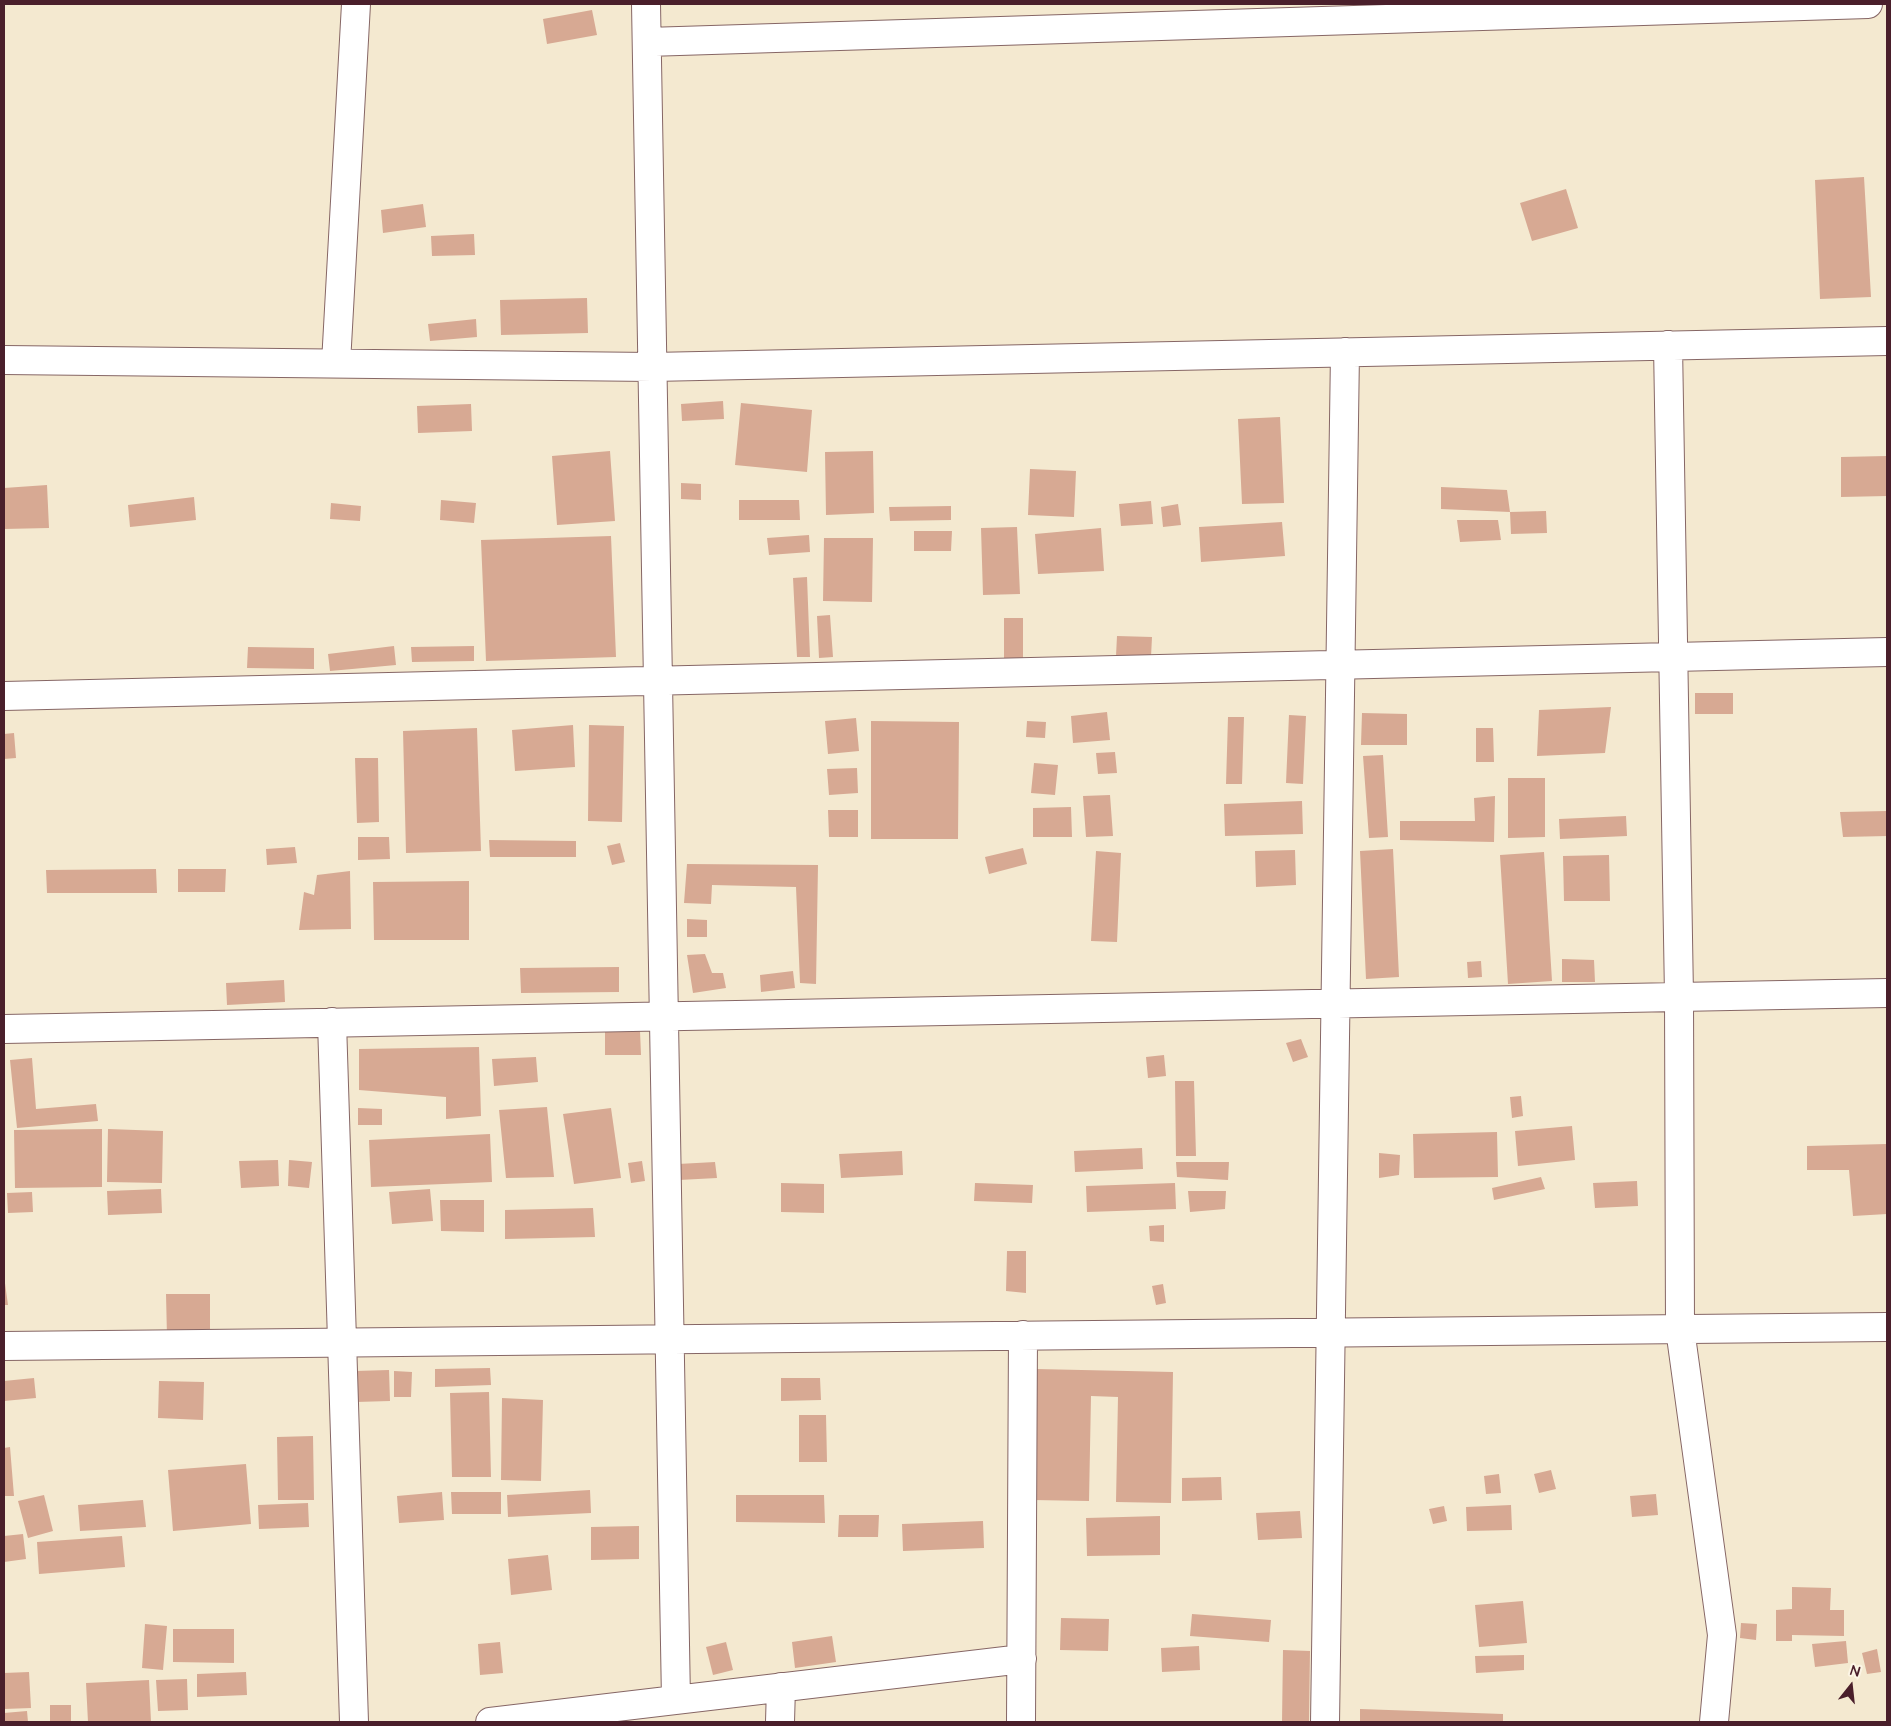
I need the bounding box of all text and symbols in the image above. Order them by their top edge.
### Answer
north arrow [1826,1661,1876,1711]
text: N [1848,1661,1862,1682]

